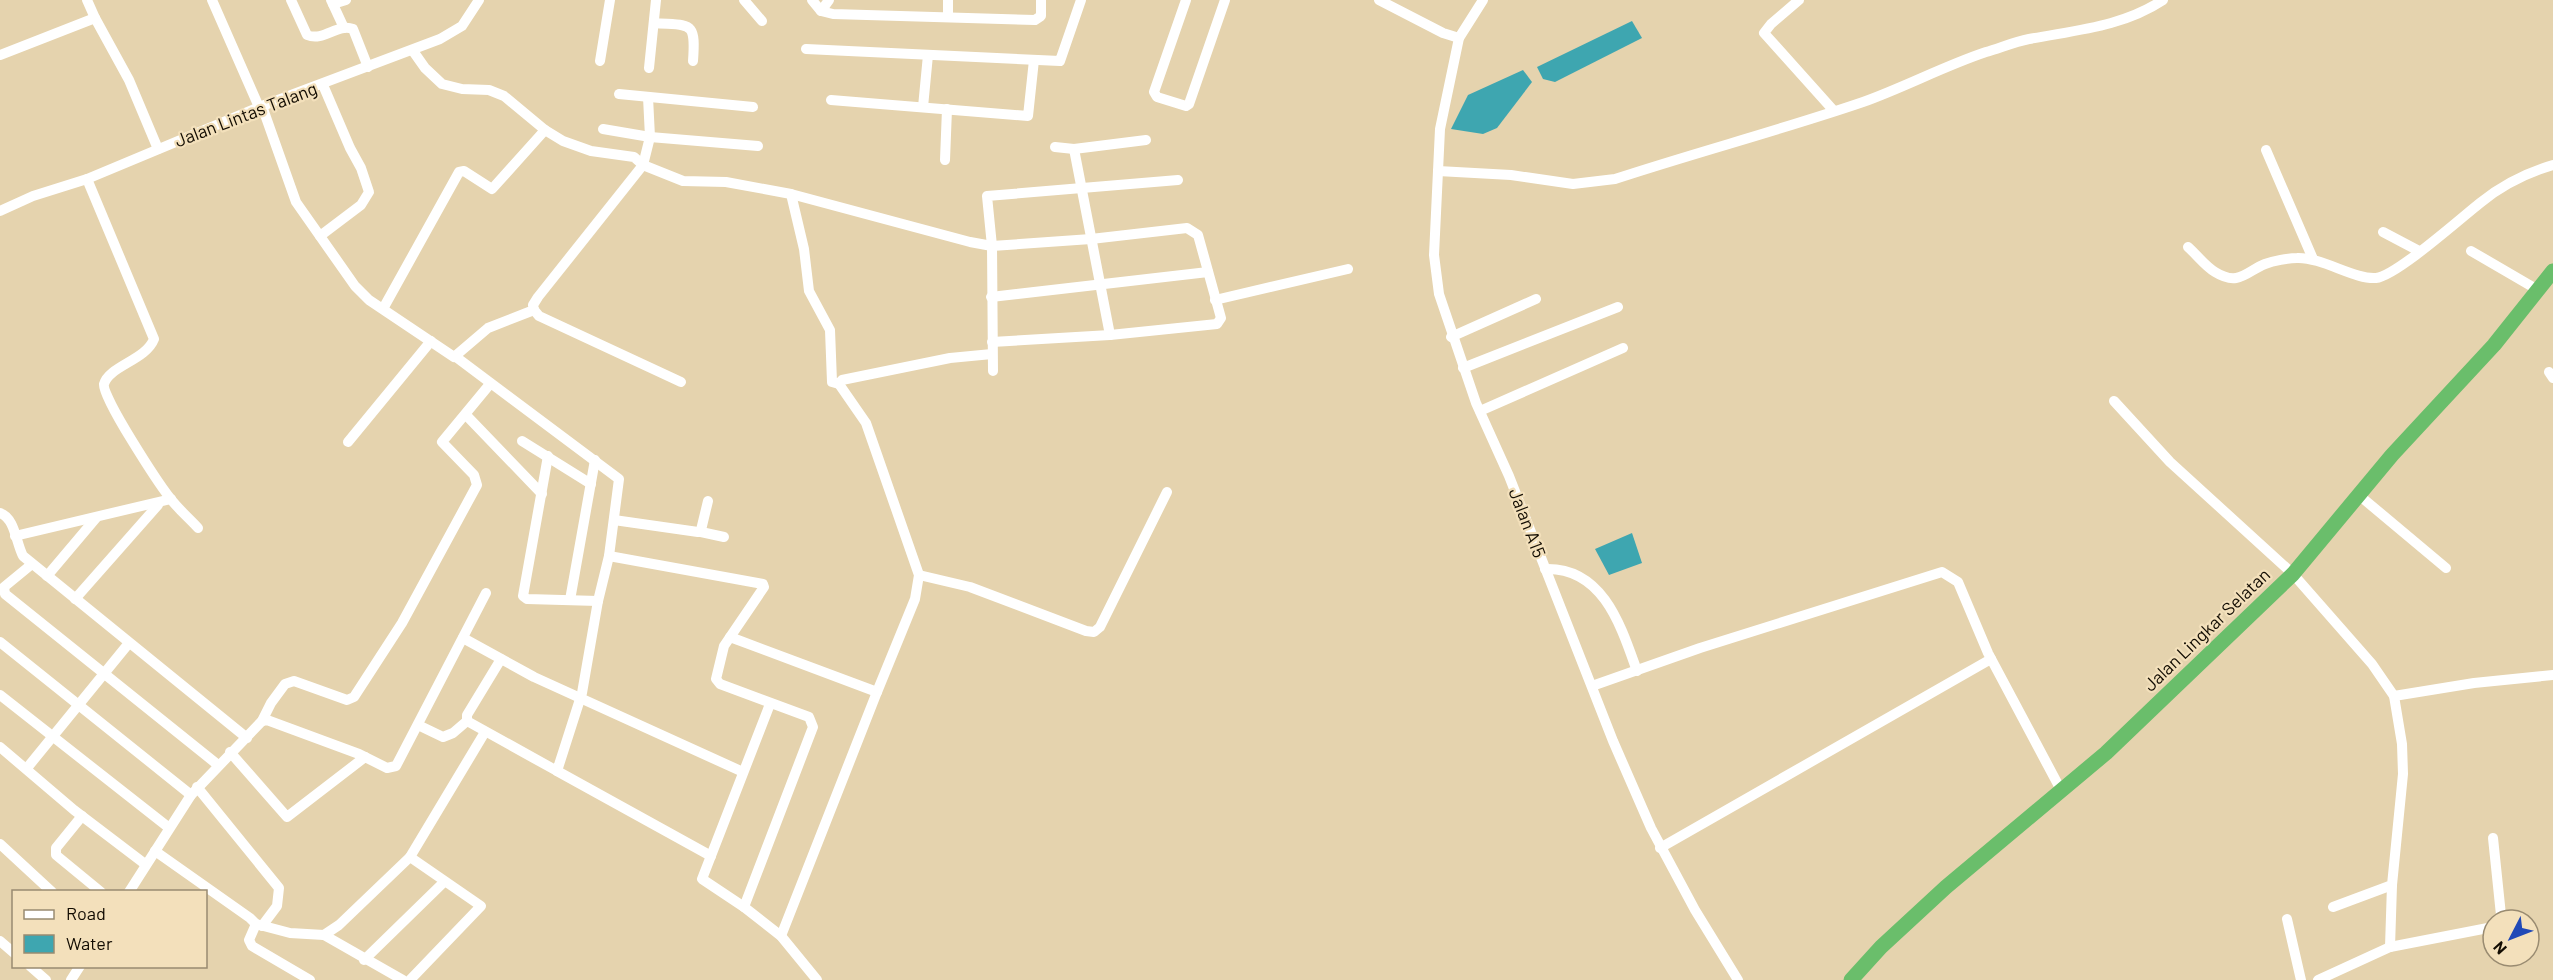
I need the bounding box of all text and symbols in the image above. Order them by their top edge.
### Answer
street label: Jalan Lintas Talang [171,77,320,151]
street label: Jalan A15 [1505,485,1551,561]
street label: Jalan Lingkar Selatan [2138,563,2274,695]
legend [12,890,207,968]
text: Road [66,902,106,924]
north arrow [2481,908,2541,968]
text: Water [66,932,113,954]
text: N [2489,938,2510,959]

